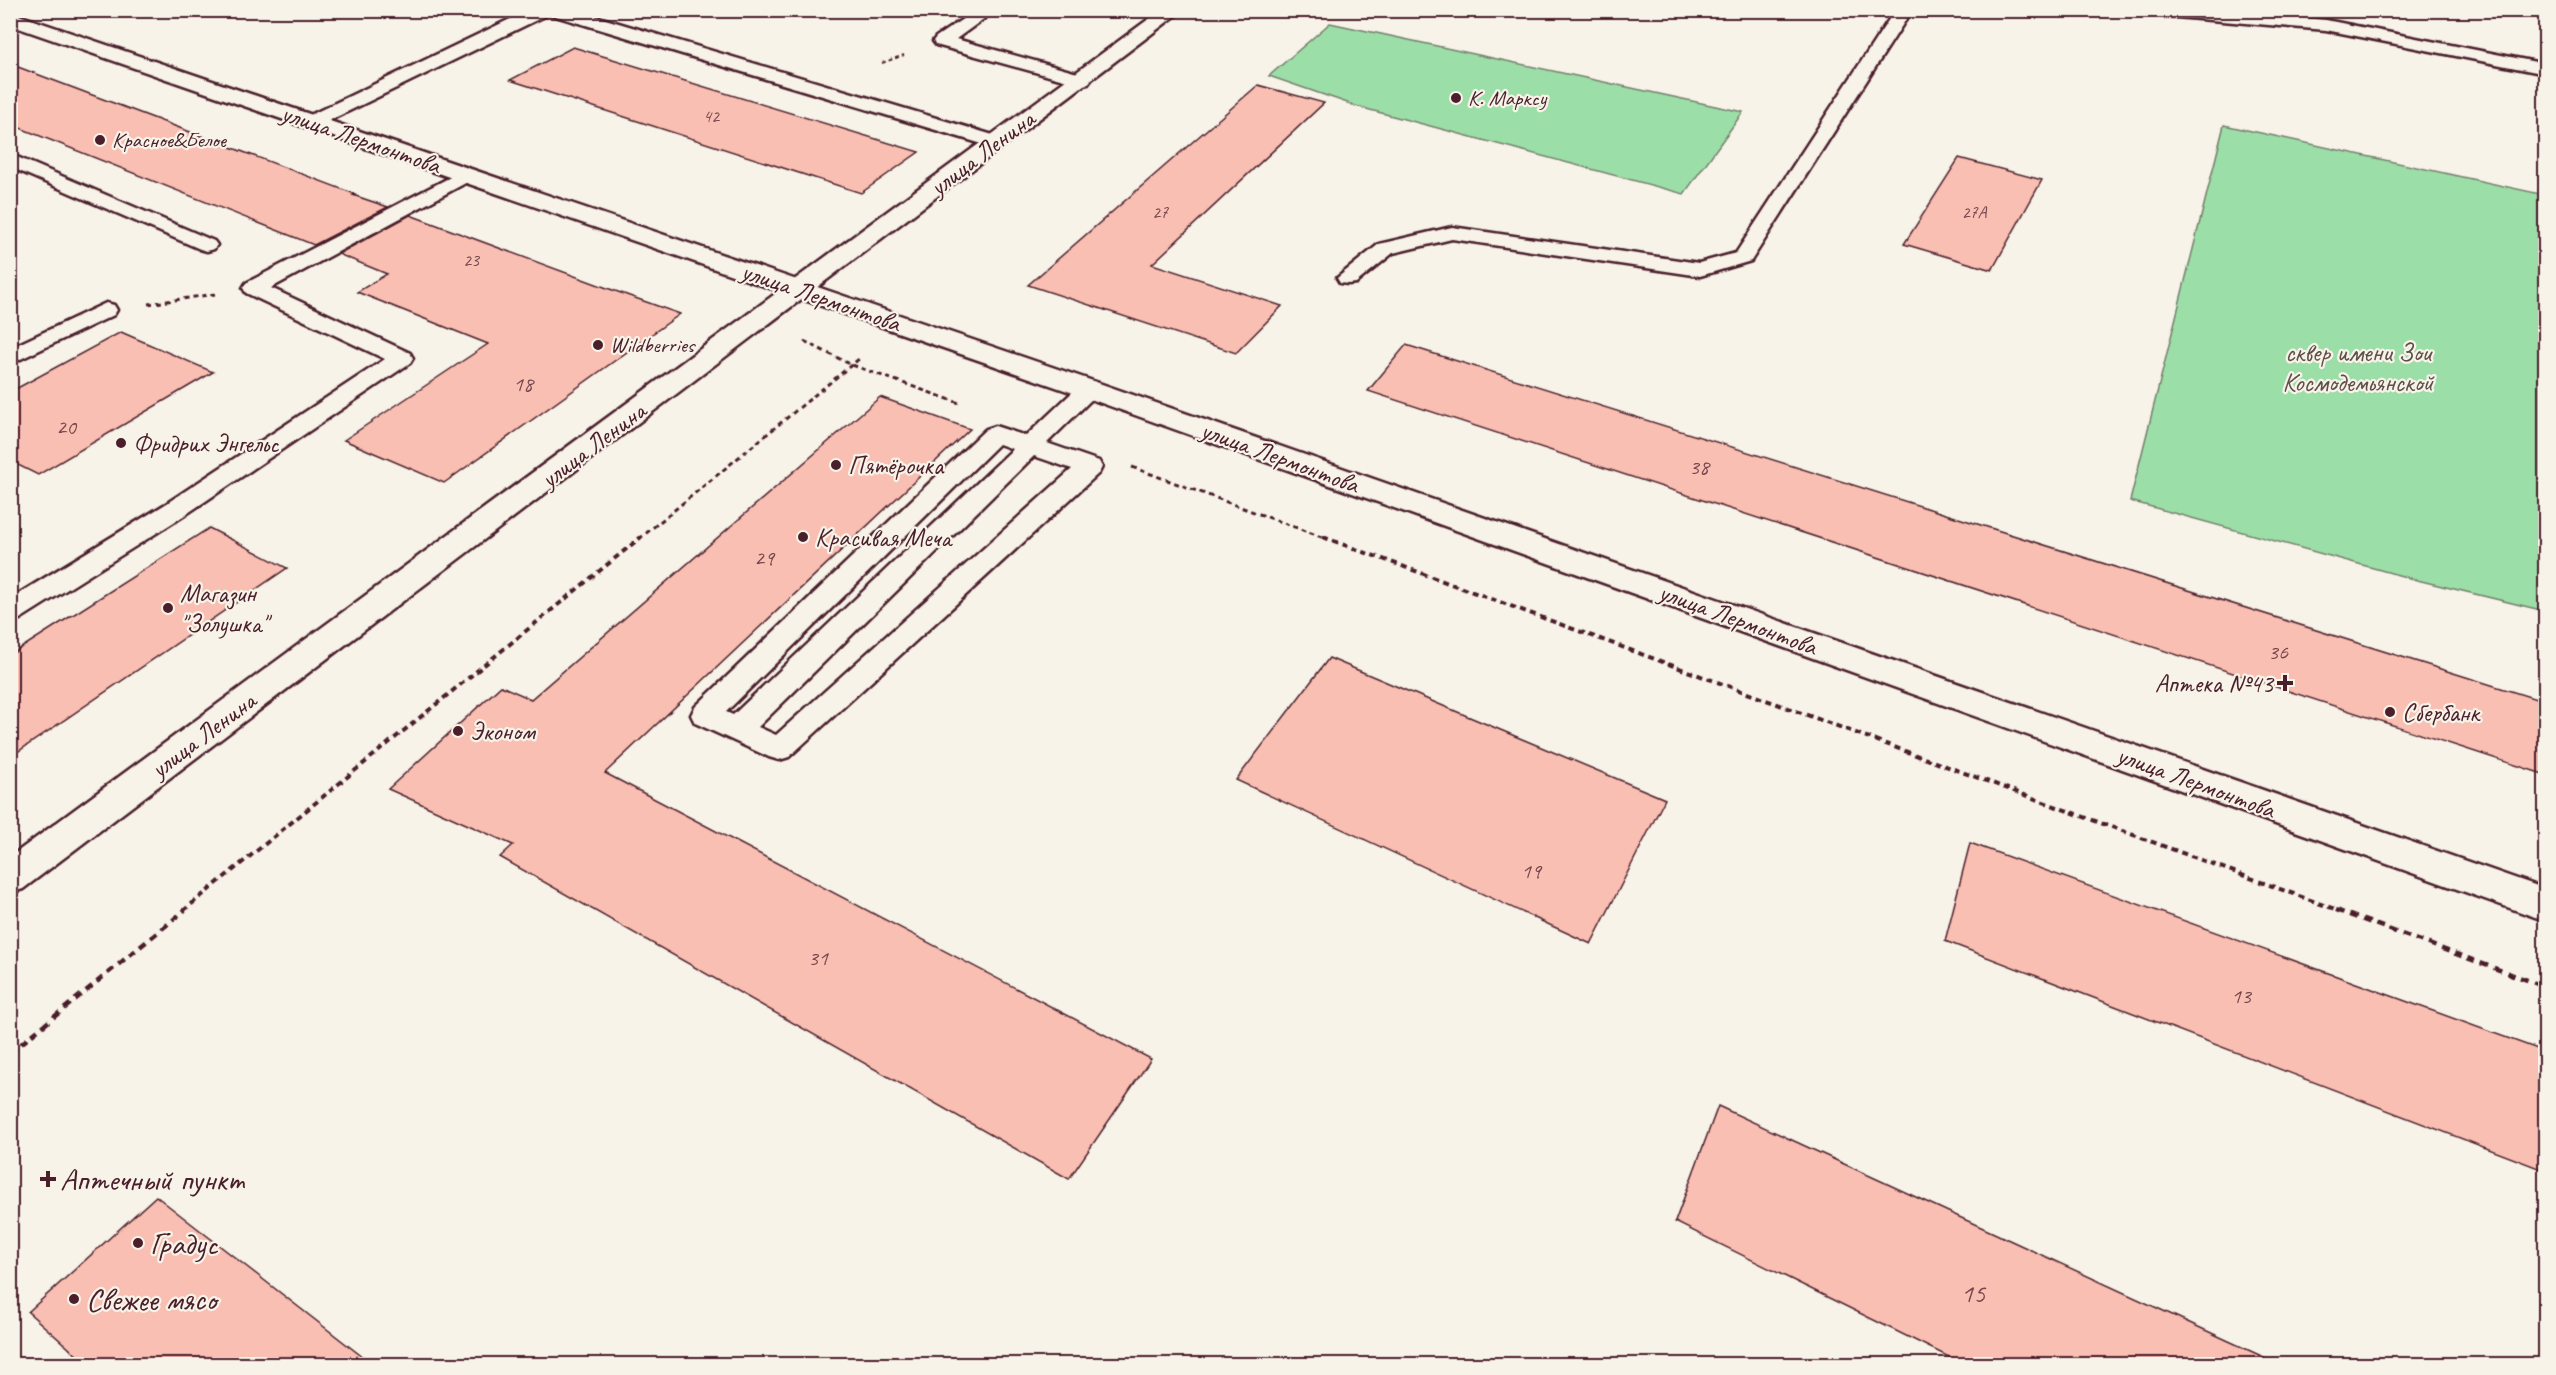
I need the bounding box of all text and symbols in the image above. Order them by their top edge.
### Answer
place label: К. Марксу [1468,84,1548,112]
marker: К. Марксу [1449,91,1463,105]
street label: улица Лермонтова [275,96,446,182]
street label: улица Ленина [921,101,1043,205]
house number: 42 [703,105,721,127]
place label: Красное&Белое [112,126,228,154]
marker: Красное&Белое [93,133,107,147]
house number: 27 [1152,201,1169,223]
house number: 27А [1961,201,1988,223]
house number: 23 [463,249,481,271]
street label: улица Лермонтова [735,254,906,340]
place label: Wildberries [610,331,697,359]
park label: сквер имени Зои Космодемьянской [2283,336,2436,399]
marker: Wildberries [591,338,605,352]
house number: 18 [513,370,535,398]
street label: улица Ленина [532,393,654,497]
street label: улица Лермонтова [1195,412,1365,501]
house number: 20 [56,413,78,441]
place label: Фридрих Энгельс [133,427,280,460]
marker: Фридрих Энгельс [114,436,128,450]
place label: Пятёрочка [848,449,945,482]
house number: 38 [1689,453,1711,481]
marker: Пятёрочка [829,458,843,472]
place label: Красивая Меча [815,521,953,554]
marker: Красивая Меча [796,530,810,544]
house number: 29 [754,544,776,572]
street label: улица Лермонтова [1653,574,1823,663]
place label: Магазин "Золушка" [180,577,272,640]
marker: Магазин "Золушка" [161,601,175,615]
house number: 36 [2268,638,2289,666]
place label: Аптека №43 [2155,667,2275,700]
marker: Аптека №43 [2278,676,2292,690]
street label: улица Ленина [142,683,264,787]
place label: Сбербанк [2402,696,2482,729]
marker: Сбербанк [2383,705,2397,719]
place label: Эконом [470,715,537,748]
marker: Эконом [451,724,465,738]
street label: улица Лермонтова [2111,737,2281,826]
house number: 19 [1521,857,1543,885]
house number: 31 [808,944,829,972]
house number: 13 [2231,982,2253,1010]
place label: Аптечный пункт [60,1159,246,1200]
marker: Аптечный пункт [41,1172,55,1186]
place label: Градус [150,1223,218,1264]
marker: Градус [131,1236,145,1250]
house number: 15 [1961,1276,1987,1310]
place label: Свежее мясо [86,1279,220,1320]
marker: Свежее мясо [67,1292,81,1306]

